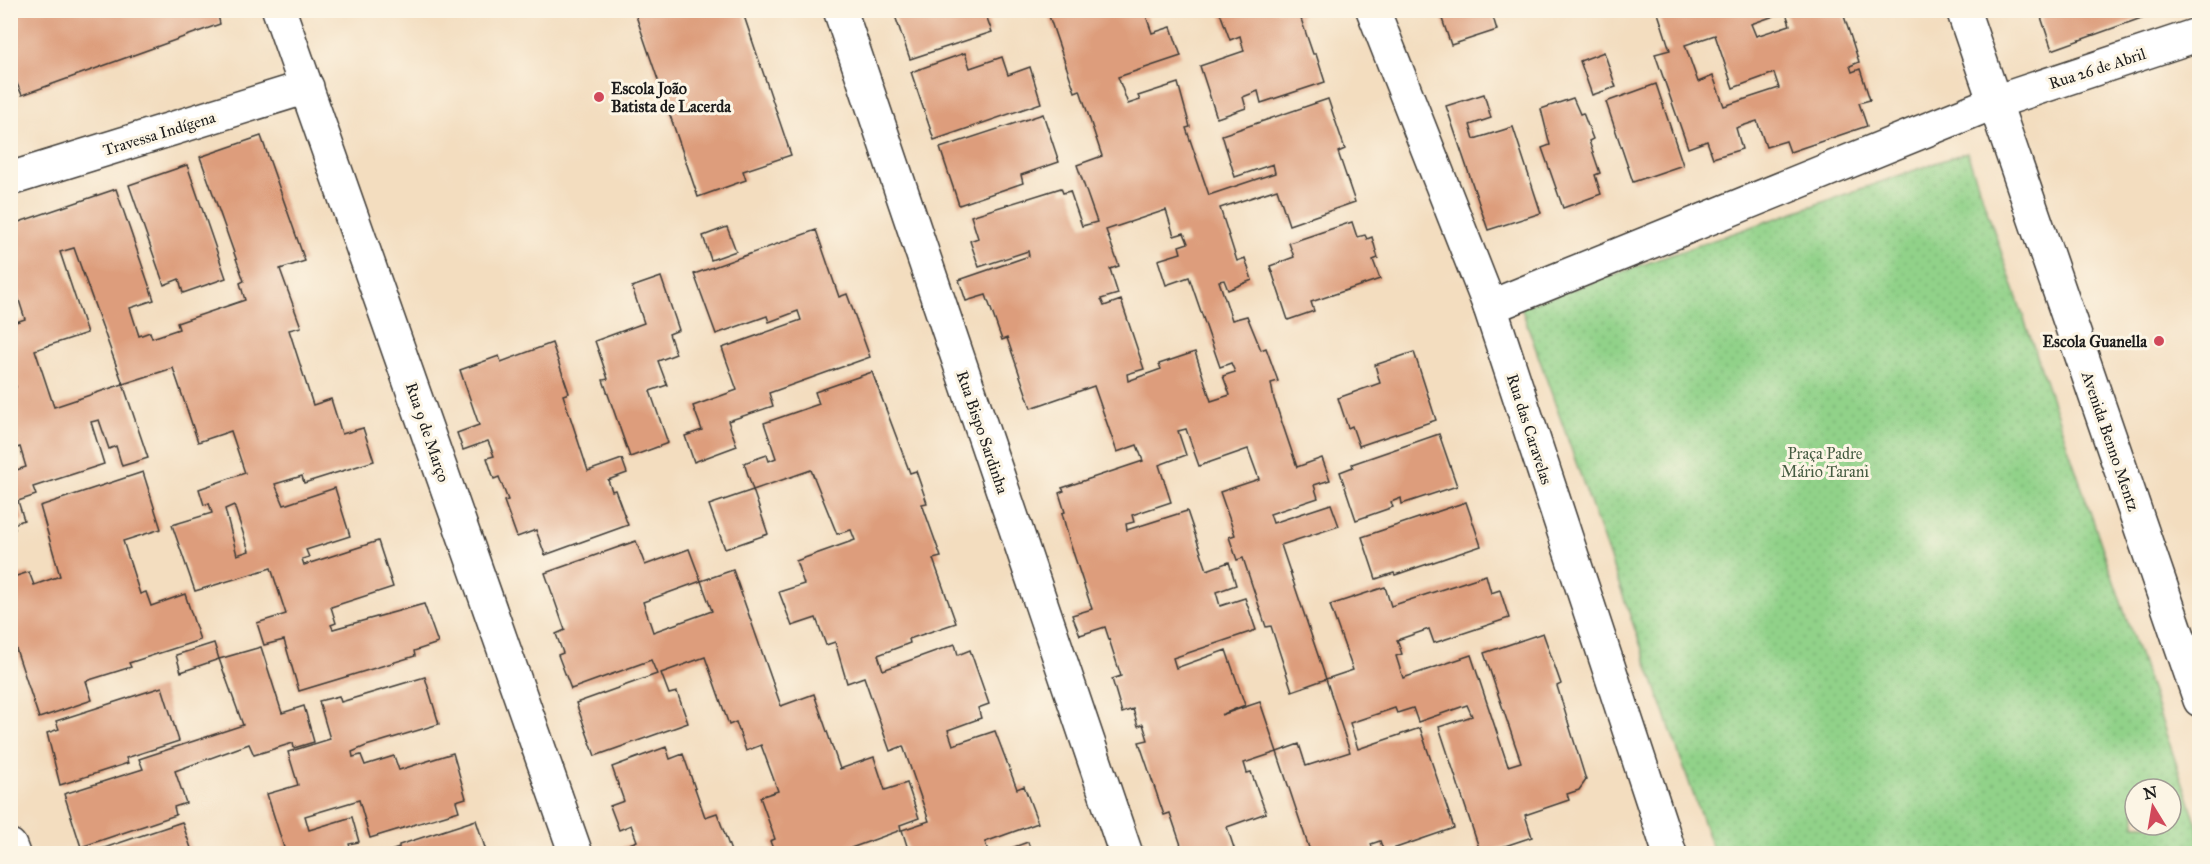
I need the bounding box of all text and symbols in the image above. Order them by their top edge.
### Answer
street label: Rua 26 de Abril [2046,44,2149,93]
place label: Escola João Batista de Lacerda [611,79,732,116]
marker: Escola João Batista de Lacerda [592,90,606,104]
street label: Travessa Indígena [101,107,218,161]
place label: Escola Guanella [2043,332,2148,351]
marker: Escola Guanella [2152,334,2166,348]
street label: Rua Bispo Sardinha [953,368,1013,496]
street label: Avenida Benno Mentz [2077,368,2144,514]
street label: Rua das Caravelas [1503,371,1556,487]
street label: Rua 9 de Março [402,380,453,484]
park label: Praça Padre Mário Tarani [1781,444,1869,481]
north arrow [2123,777,2183,837]
text: N [2142,782,2159,803]

